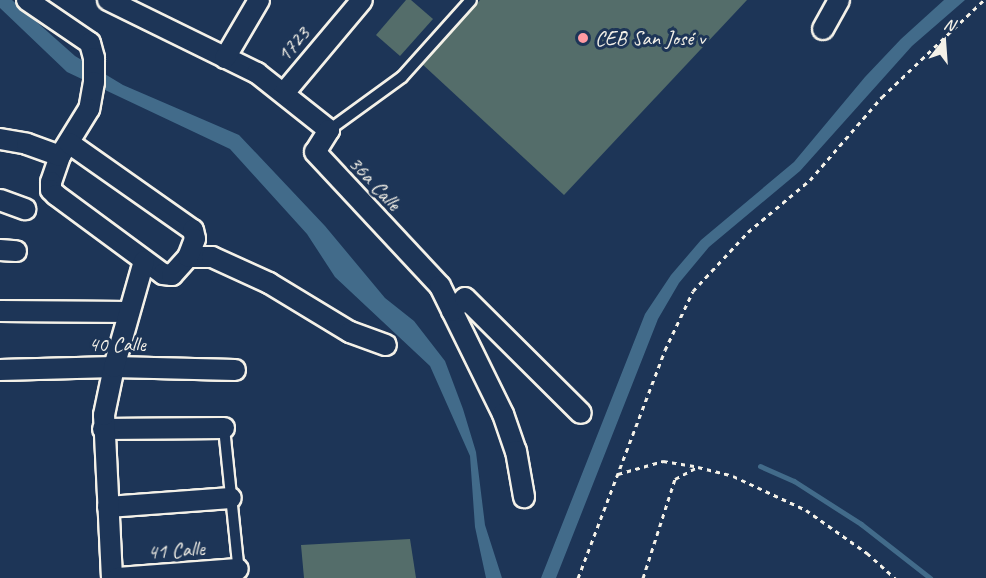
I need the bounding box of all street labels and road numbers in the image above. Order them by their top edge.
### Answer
street label: 1723 [271,21,315,67]
street label: 36a Calle [343,150,407,216]
street label: 40 Calle [89,331,145,357]
street label: 41 Calle [147,535,205,565]

